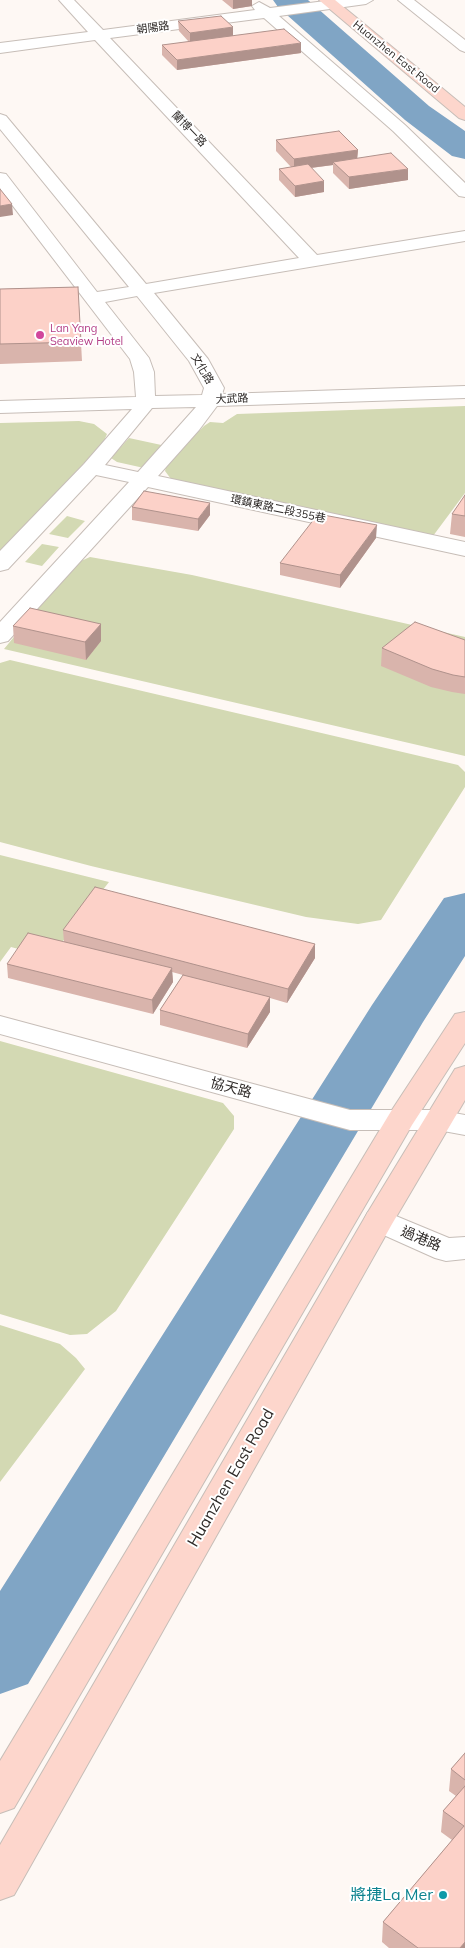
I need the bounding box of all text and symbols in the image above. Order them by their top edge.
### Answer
street label: Huanzhen East Road [350,18,442,96]
street label: 朝陽路 [136,19,170,37]
street label: 蘭博一路 [169,109,209,149]
place label: Lan Yang Seaview Hotel [50,322,123,348]
marker: Lan Yang Seaview Hotel [34,329,46,341]
street label: 文化路 [188,351,216,387]
street label: 大武路 [215,392,249,406]
street label: 環鎮東路二段355巷 [229,492,327,526]
street label: 協天路 [209,1074,253,1102]
street label: 過港路 [398,1223,444,1255]
street label: Huanzhen East Road [184,1406,278,1550]
place label: 將捷La Mer [350,1885,433,1905]
marker: 將捷La Mer [437,1889,449,1901]

